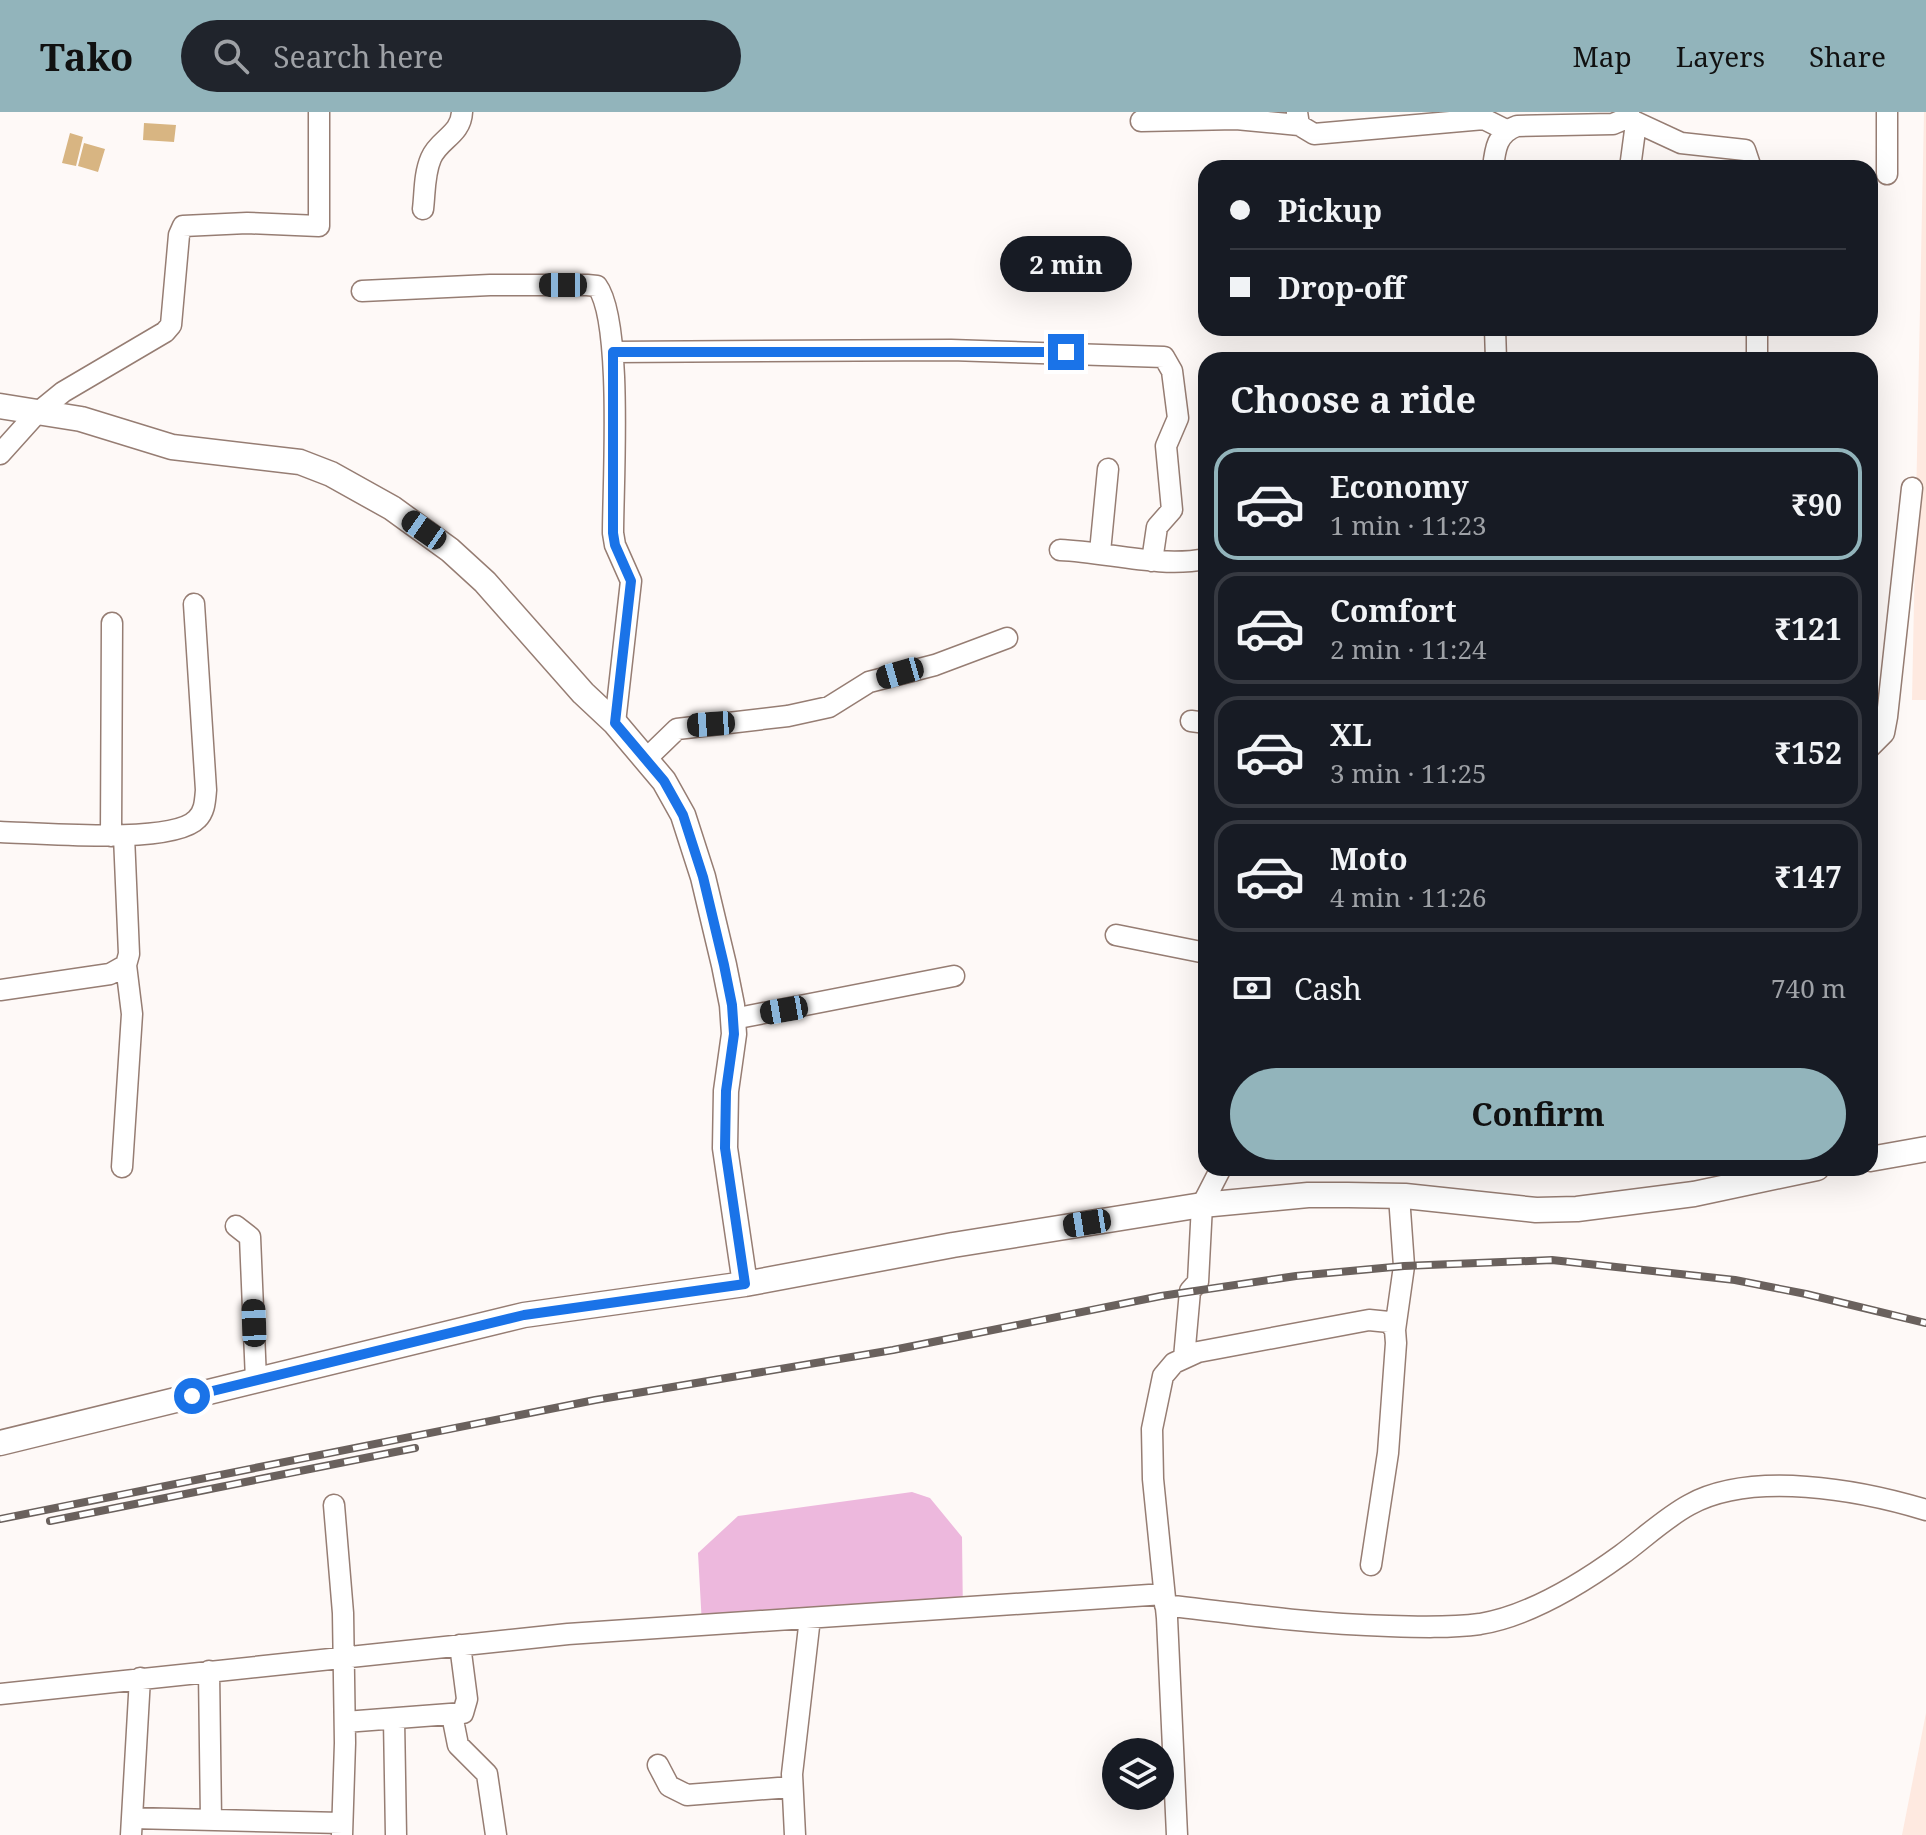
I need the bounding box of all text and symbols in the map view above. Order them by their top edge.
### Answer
search box [181,20,741,92]
text: Tako [40,30,133,82]
icon: search [209,34,253,78]
text: Search here [273,36,444,77]
text: Map [1573,37,1632,75]
text: Layers [1676,37,1765,75]
text: Share [1809,37,1886,75]
text: Pickup [1278,190,1382,231]
callout: 2 min [1000,236,1132,292]
text: 2 min [1029,246,1103,282]
text: Drop-off [1278,267,1405,308]
car [539,273,587,297]
route end [1048,334,1084,370]
text: Choose a ride [1230,375,1476,424]
text: Economy [1330,466,1469,507]
icon: car [1234,468,1306,540]
text: ₹90 [1791,484,1842,525]
car [397,506,451,554]
text: 1 min · 11:23 [1330,507,1487,543]
text: Comfort [1330,590,1457,631]
icon: car [1234,592,1306,664]
text: ₹121 [1774,608,1842,649]
text: 2 min · 11:24 [1330,631,1487,667]
car [874,655,926,691]
car [686,710,736,738]
text: XL [1330,714,1372,755]
icon: car [1234,716,1306,788]
text: ₹152 [1774,732,1842,773]
text: 3 min · 11:25 [1330,755,1487,791]
text: Moto [1330,838,1408,879]
icon: car [1234,840,1306,912]
text: ₹147 [1774,856,1842,897]
text: 4 min · 11:26 [1330,879,1487,915]
icon: cash [1230,966,1274,1010]
text: Cash [1294,968,1362,1009]
text: 740 m [1771,970,1846,1006]
car [758,994,810,1026]
button: Confirm [1230,1068,1846,1160]
car [1061,1207,1113,1239]
car [241,1299,267,1347]
route start [174,1378,210,1414]
map controls [1102,1738,1174,1810]
button: layers [1102,1738,1174,1810]

